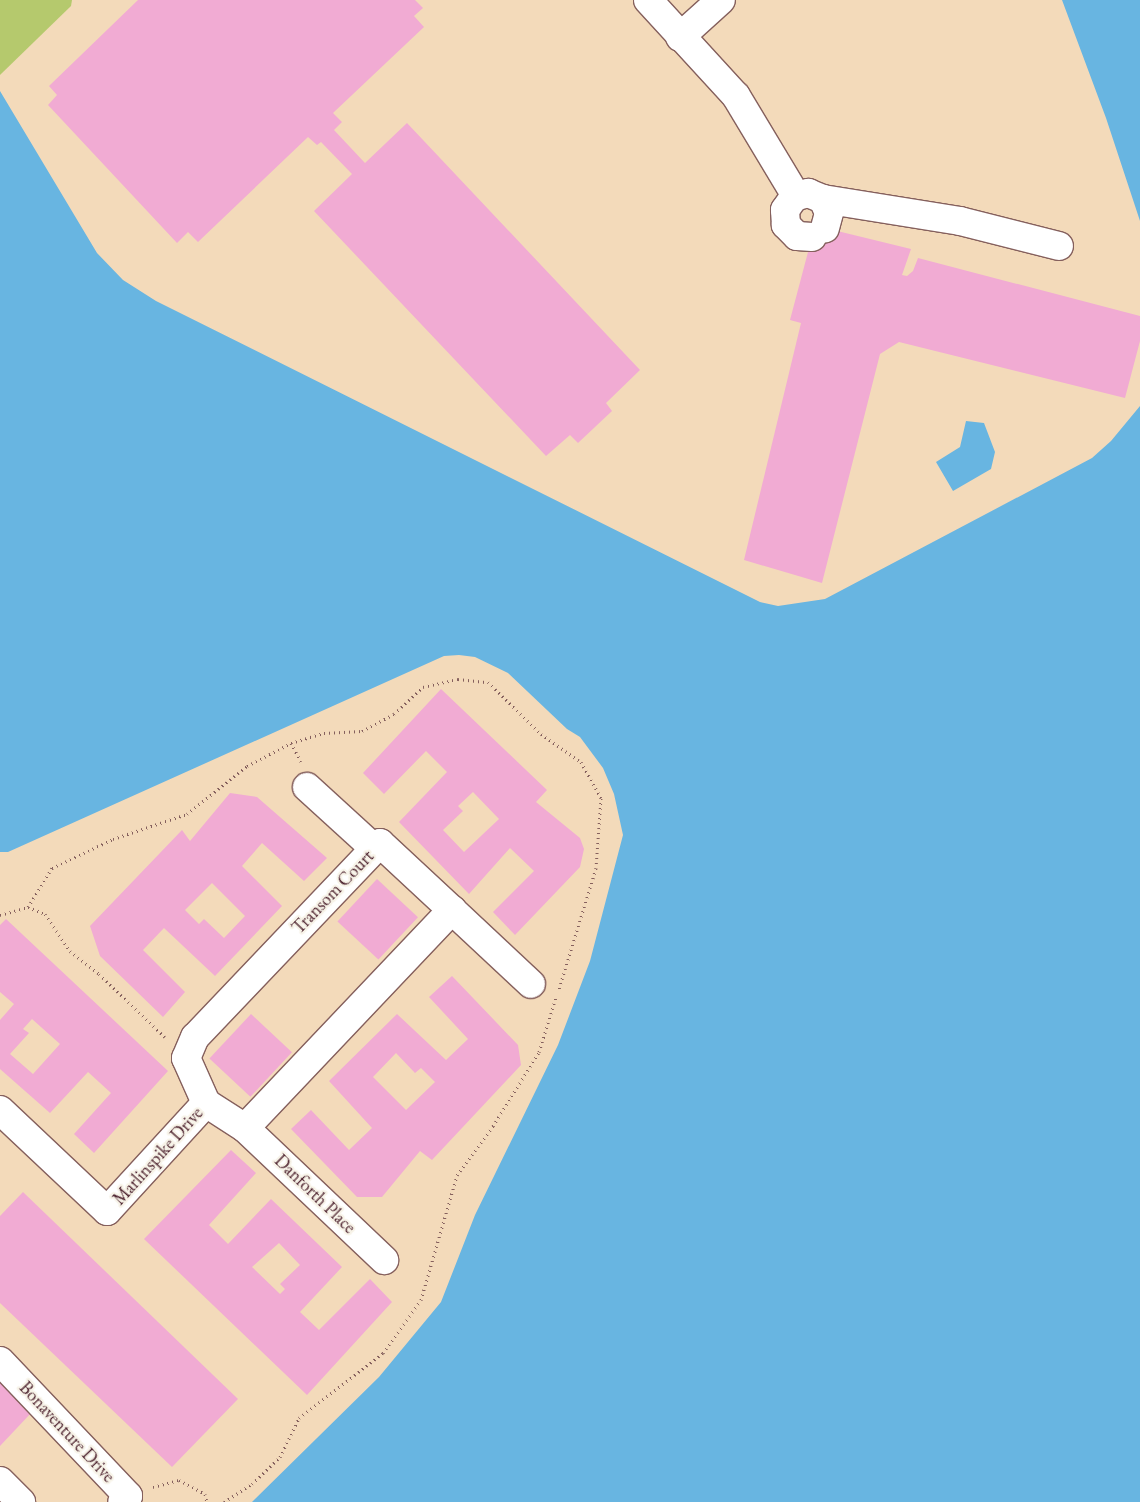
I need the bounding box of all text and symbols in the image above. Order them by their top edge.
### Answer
street label: Transom Court [288,846,378,938]
street label: Marlinspike Drive [108,1103,208,1209]
street label: Danforth Place [270,1150,360,1238]
street label: Bonaventure Drive [15,1377,119,1487]

